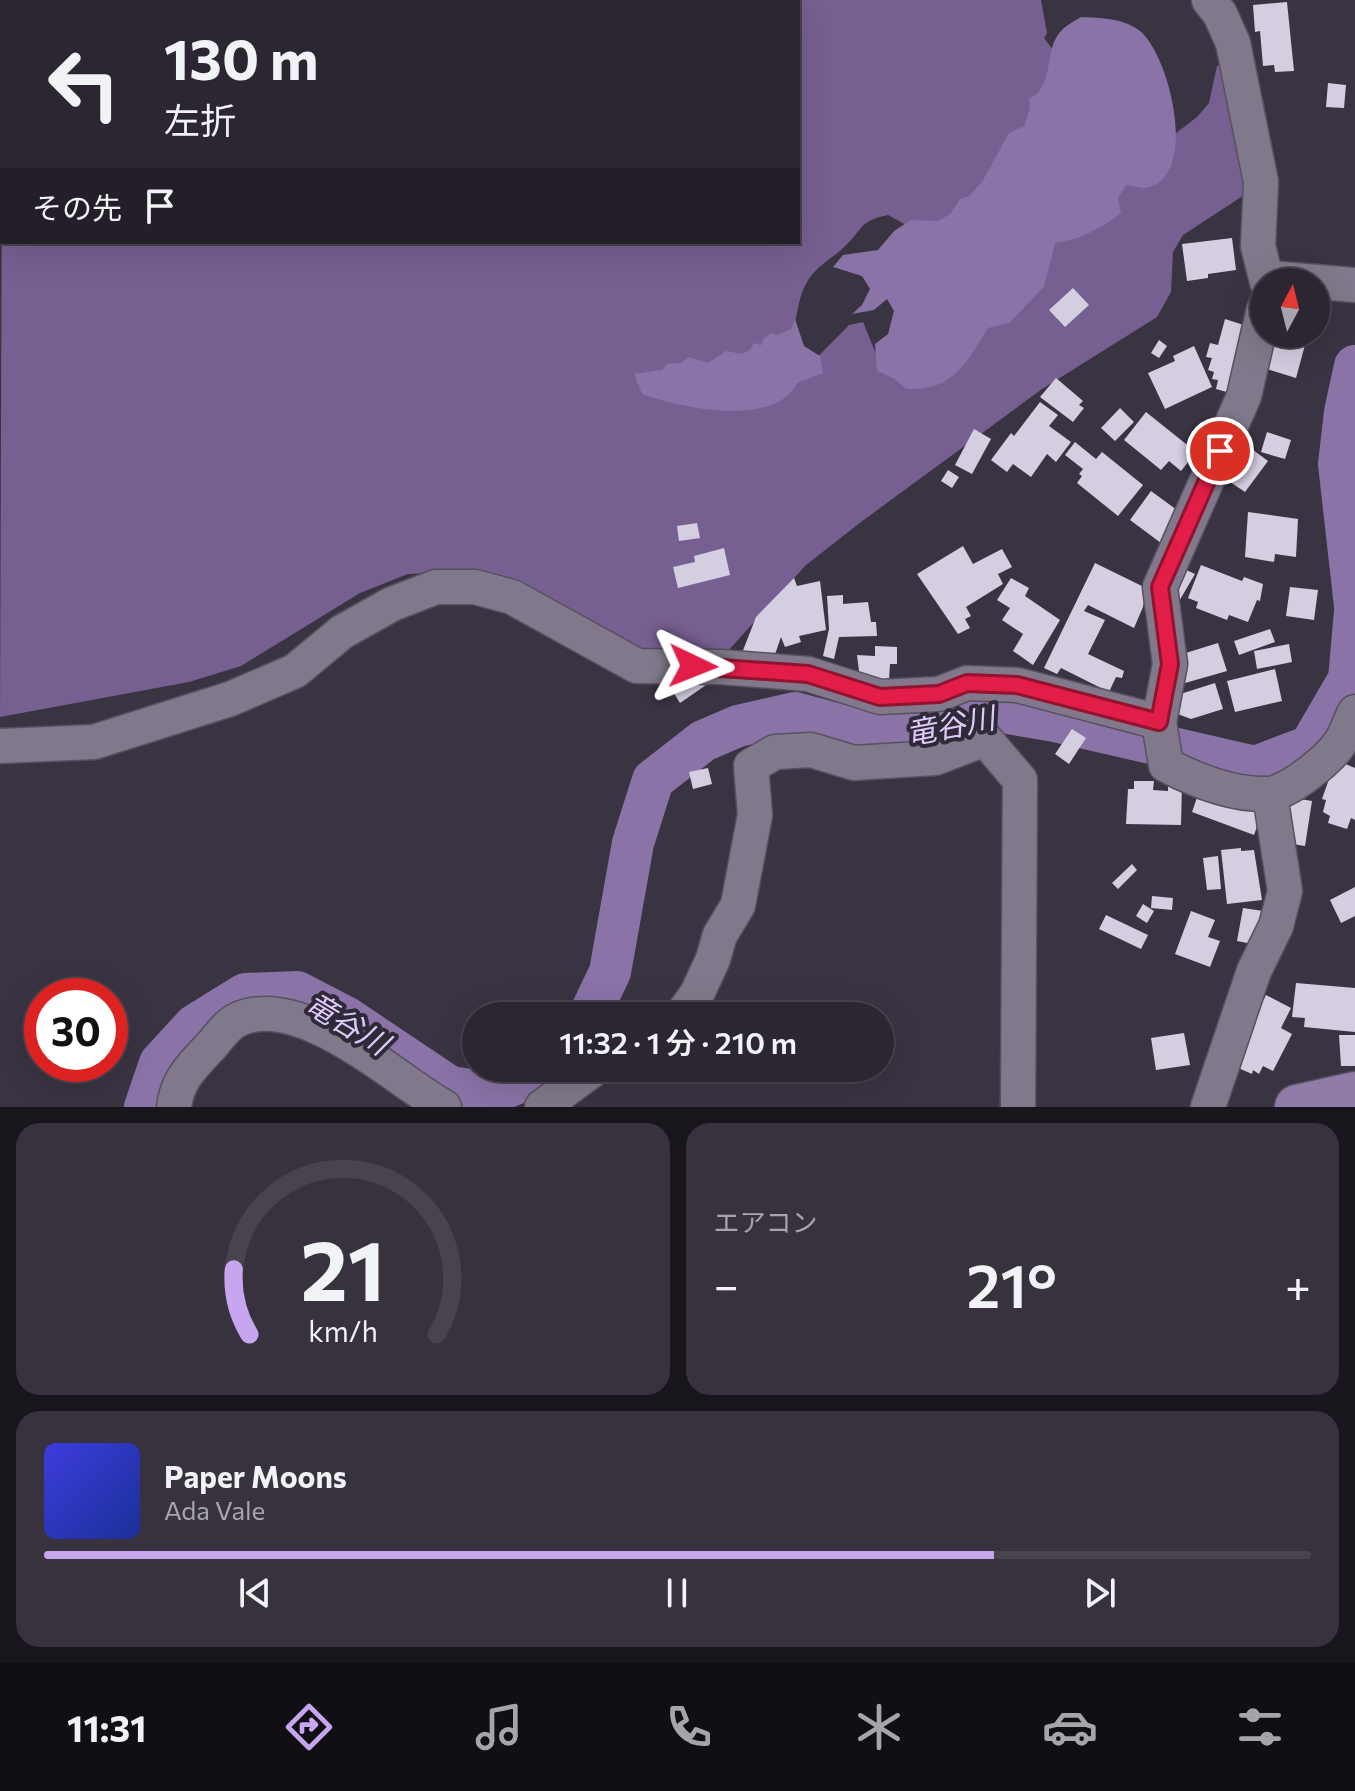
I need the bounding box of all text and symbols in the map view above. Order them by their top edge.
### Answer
text: 130 m [164,23,319,92]
icon: left [32,32,136,136]
text: 左折 [164,97,236,141]
icon: arrive [138,184,182,228]
text: その先 [32,188,122,225]
north arrow [1250,268,1330,348]
map controls [1250,268,1330,348]
pin [1186,417,1254,485]
icon: arrive [1198,429,1242,473]
position arrow [651,624,735,708]
water label: 竜谷川 [902,697,1001,751]
speed limit sign: 30 [24,978,128,1082]
water label: 竜谷川 [300,983,399,1063]
text: 11:32 · 1 分 · 210 m [559,1023,797,1060]
text: エアコン [714,1206,818,1237]
text: 21 [300,1216,385,1318]
text: 21° [967,1247,1057,1320]
text: − [714,1257,739,1311]
text: + [1285,1257,1311,1311]
text: km/h [308,1313,378,1348]
text: Paper Moons [164,1457,347,1494]
text: Ada Vale [164,1494,265,1525]
icon: previous [233,1571,277,1615]
icon: pause [655,1571,699,1615]
icon: next [1078,1571,1122,1615]
icon: directions [281,1699,337,1755]
icon: music [471,1699,527,1755]
icon: phone [661,1699,717,1755]
icon: climate [851,1699,907,1755]
icon: car [1042,1699,1098,1755]
icon: filters [1232,1699,1288,1755]
text: 11:31 [67,1705,146,1749]

